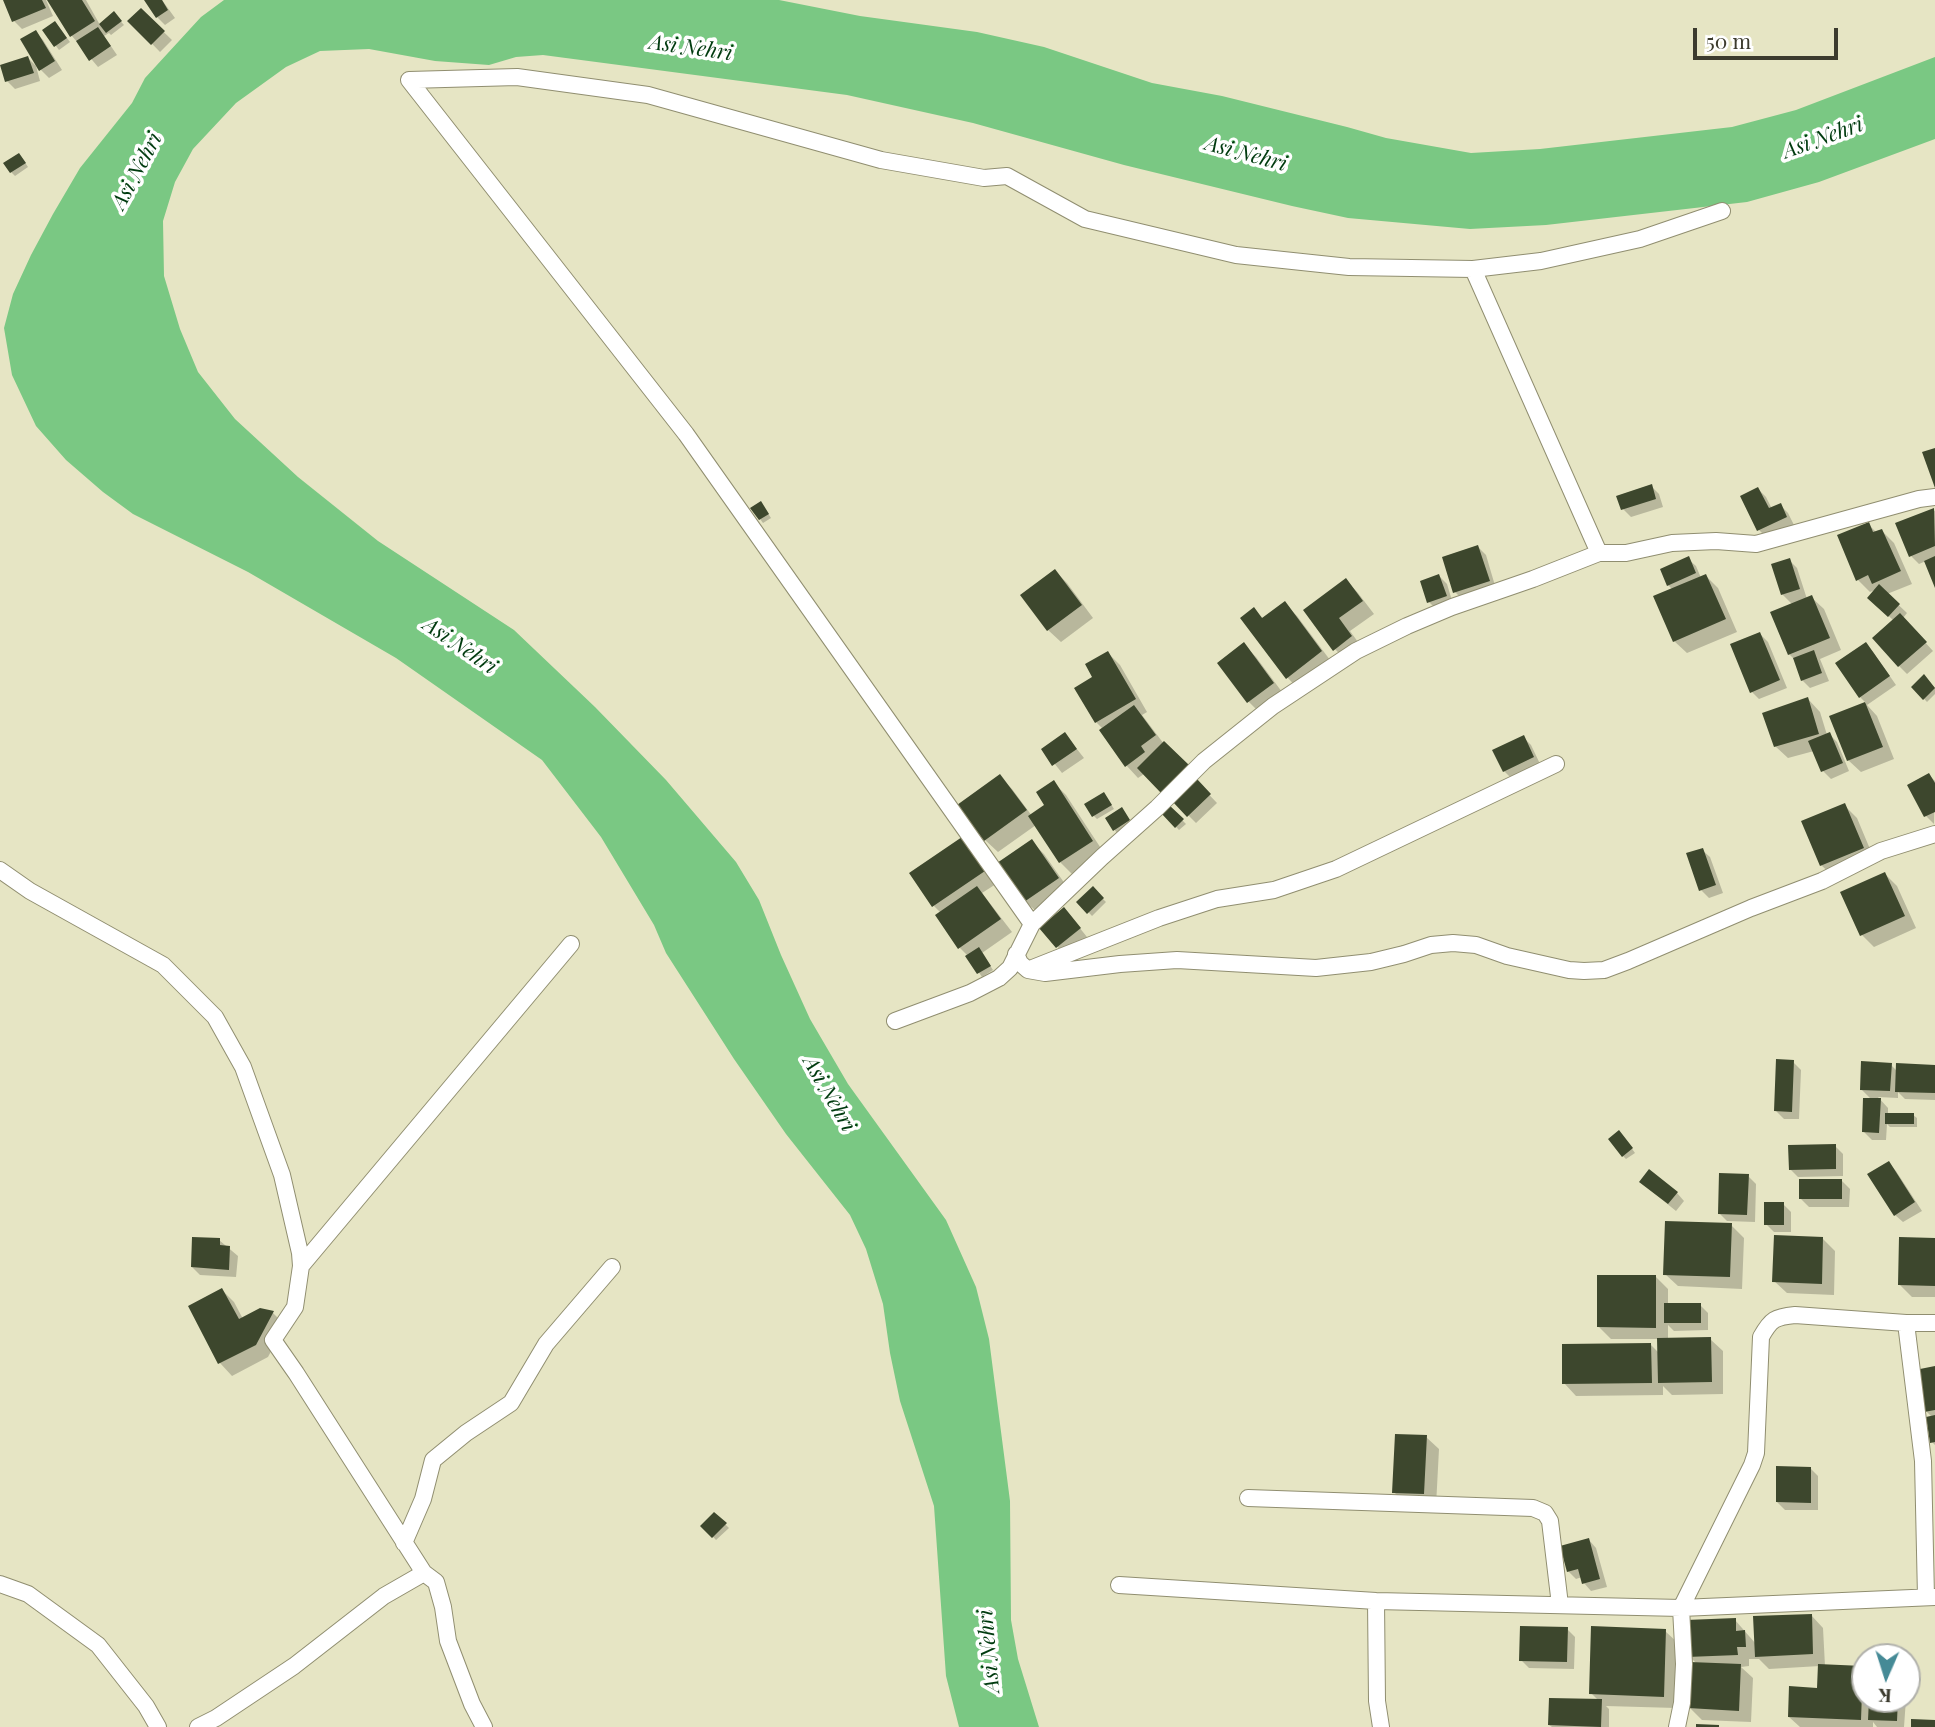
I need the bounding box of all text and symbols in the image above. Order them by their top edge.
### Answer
scale bar [1697,14,1842,58]
text: 50 m [1706,26,1751,54]
water label: Asi Nehri [648,30,734,66]
water label: Asi Nehri [1780,112,1866,164]
water label: Asi Nehri [106,128,168,214]
water label: Asi Nehri [1202,131,1290,177]
water label: Asi Nehri [418,612,502,680]
water label: Asi Nehri [797,1052,861,1136]
water label: Asi Nehri [973,1608,1005,1694]
north arrow [1851,1643,1921,1713]
text: K [1878,1684,1892,1710]

